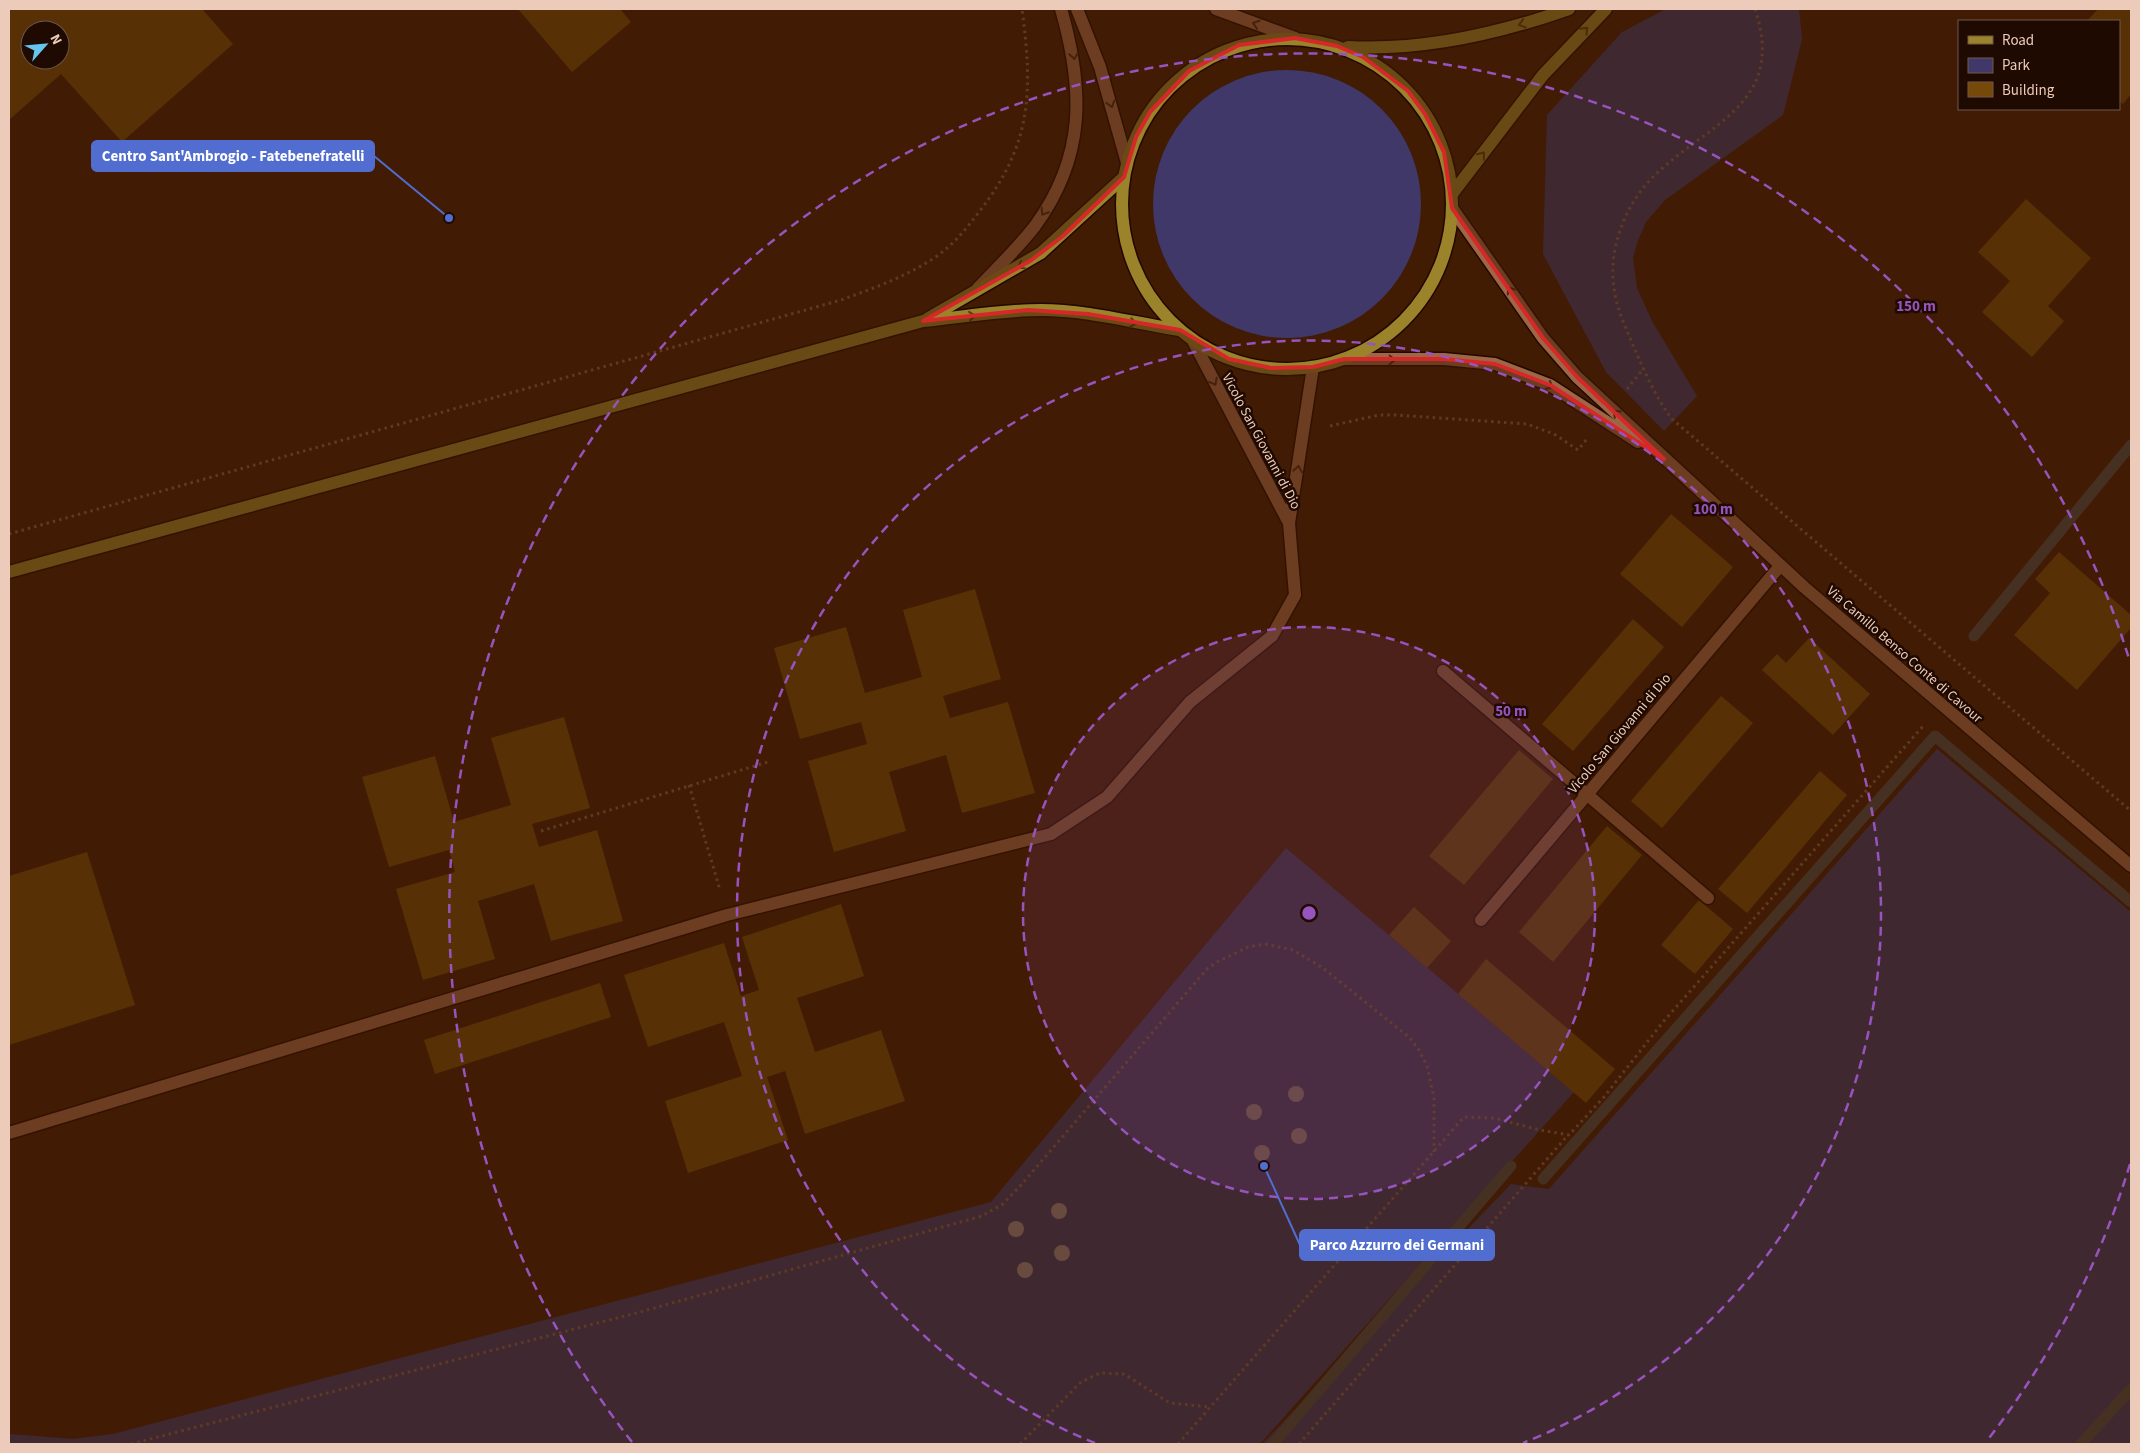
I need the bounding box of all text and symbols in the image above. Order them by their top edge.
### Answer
one-way arrow [1252,19,1260,29]
one-way arrow [1519,19,1527,29]
north arrow [20,20,70,70]
legend [1958,20,2120,110]
one-way arrow [1579,27,1588,36]
text: Road [2002,30,2034,51]
text: N [45,31,67,48]
one-way arrow [1068,51,1078,60]
text: Park [2002,55,2031,76]
text: Building [2002,80,2055,101]
one-way arrow [1105,100,1116,108]
callout: Centro Sant'Ambrogio - Fatebenefratelli [92,141,374,171]
text: Centro Sant'Ambrogio - Fatebenefratelli [102,146,364,167]
one-way arrow [1476,152,1484,161]
one-way arrow [1041,206,1051,215]
one-way arrow [1017,260,1026,270]
one-way arrow [1507,286,1516,296]
text: 150 m [1896,296,1936,317]
one-way arrow [968,311,976,322]
one-way arrow [1128,317,1137,327]
one-way arrow [1389,355,1397,365]
street label: Vicolo San Giovanni di Dio [1217,370,1305,513]
one-way arrow [1208,376,1218,385]
one-way arrow [1545,380,1554,390]
one-way arrow [1612,410,1621,419]
one-way arrow [1292,465,1302,474]
text: 100 m [1693,499,1733,520]
street label: Via Camillo Benso Conte di Cavour [1822,581,1987,728]
street label: Vicolo San Giovanni di Dio [1563,669,1676,798]
text: 50 m [1495,701,1527,722]
centre of rings [1300,904,1318,922]
callout: Parco Azzurro dei Germani [1300,1230,1494,1260]
text: Parco Azzurro dei Germani [1310,1235,1484,1256]

